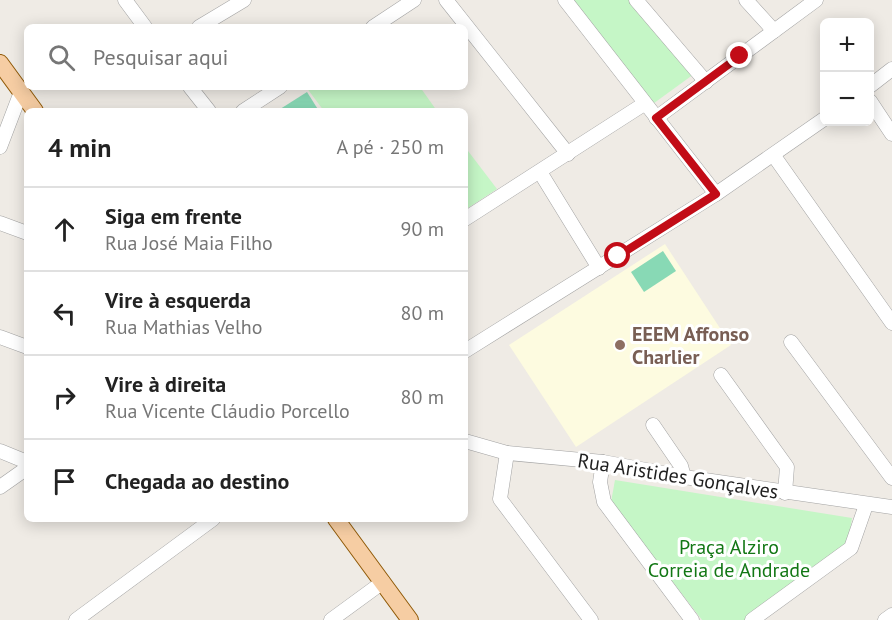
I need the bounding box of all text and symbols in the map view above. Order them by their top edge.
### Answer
map controls [820,18,874,126]
button: + [820,18,874,72]
search box [24,24,468,90]
icon: search [45,41,78,74]
route end [726,42,752,68]
text: Pesquisar aqui [93,43,229,71]
button: − [820,72,874,126]
text: 4 min [48,131,111,164]
text: A pé · 250 m [337,134,444,160]
text: Siga em frente [105,202,242,230]
icon: ahead [48,213,81,246]
text: 90 m [401,216,444,242]
text: Rua José Maia Filho [105,230,273,256]
route start [604,242,630,268]
text: Vire à esquerda [105,286,251,314]
icon: left [48,297,81,330]
text: 80 m [401,300,444,326]
text: Rua Mathias Velho [105,314,263,340]
place label: EEEM Affonso Charlier [632,321,749,370]
marker: EEEM Affonso Charlier [613,338,627,352]
text: Vire à direita [105,370,226,398]
icon: right [48,381,81,414]
text: 80 m [401,384,444,410]
text: Rua Vicente Cláudio Porcello [105,398,350,424]
street label: Rua Aristides Gonçalves [576,447,780,505]
icon: arrive [48,465,81,498]
text: Chegada ao destino [105,467,289,495]
park label: Praça Alziro Correia de Andrade [648,534,810,583]

